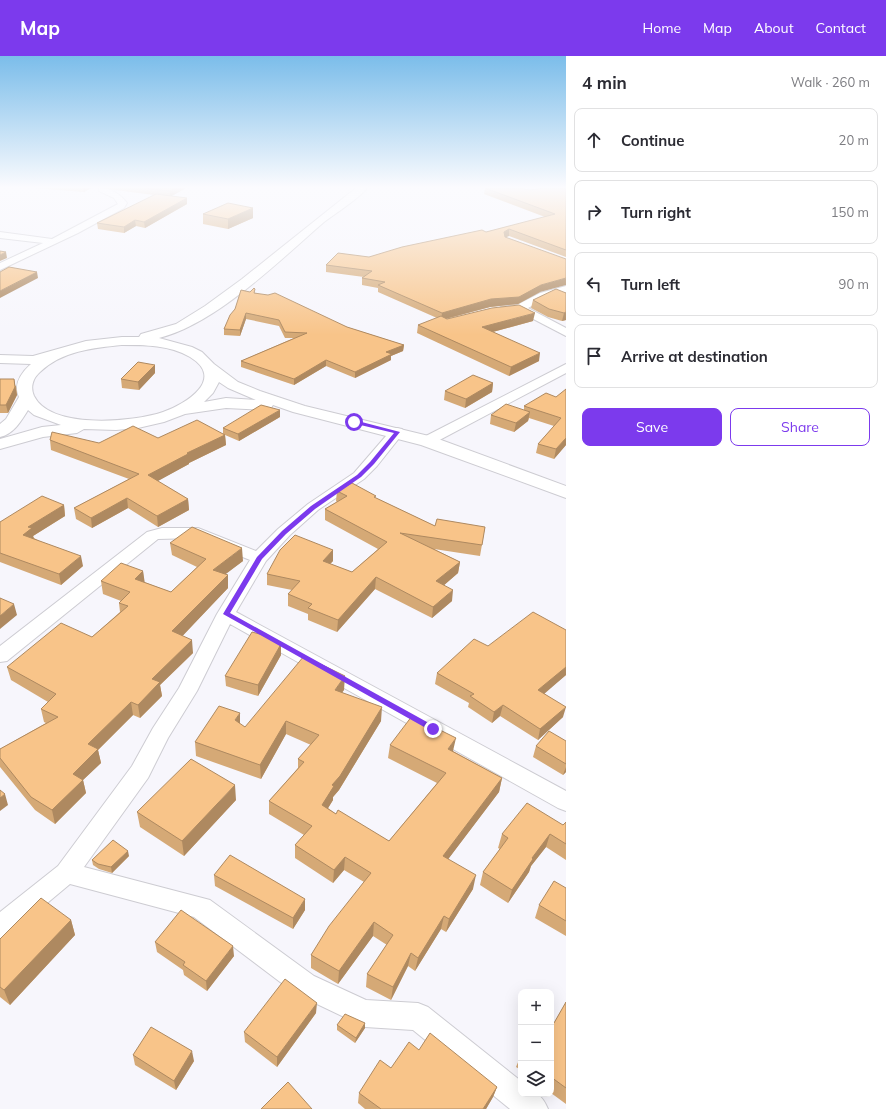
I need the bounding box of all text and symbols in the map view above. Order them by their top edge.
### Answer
text: Map [20,16,60,40]
text: Home [642,19,681,37]
text: Map [703,19,732,37]
text: About [754,19,794,37]
text: Contact [816,19,866,37]
text: 4 min [582,72,627,93]
text: Walk · 260 m [791,74,870,90]
icon: ahead [583,129,605,151]
text: Continue [621,131,684,150]
text: 20 m [839,132,869,148]
icon: right [583,201,605,223]
text: Turn right [621,203,691,222]
text: 150 m [831,204,869,220]
icon: left [583,273,605,295]
text: Turn left [621,275,680,294]
text: 90 m [839,276,869,292]
icon: arrive [583,345,605,367]
text: Arrive at destination [621,347,768,366]
button: Save [582,408,722,446]
button: Share [730,408,870,446]
route start [345,413,363,431]
route end [424,720,442,738]
map controls [518,989,554,1097]
button: + [518,989,554,1025]
button: − [518,1025,554,1061]
button: layers [518,1061,554,1097]

